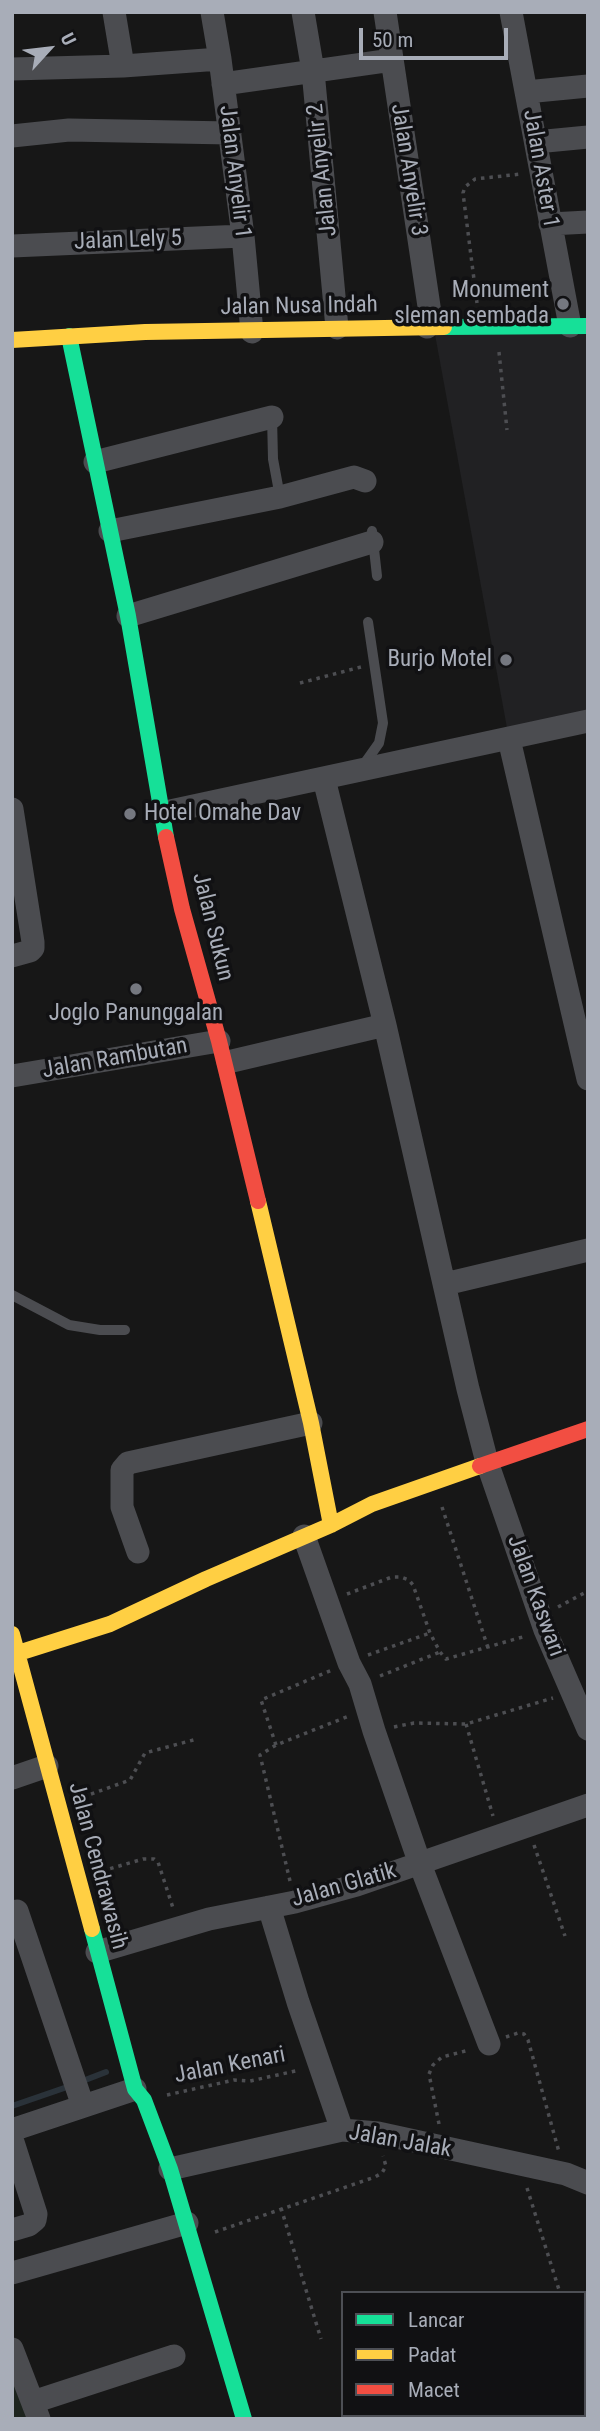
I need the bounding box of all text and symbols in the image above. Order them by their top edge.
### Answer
north arrow [14,14,84,84]
scale bar [362,14,511,58]
text: 50 m [372,28,413,52]
text: U [55,29,81,49]
street label: Jalan Anyelir 2 [302,102,344,238]
street label: Jalan Anyelir 3 [384,102,432,238]
street label: Jalan Anyelir 1 [212,104,256,240]
street label: Jalan Aster 1 [516,108,564,230]
street label: Jalan Lely 5 [74,225,182,257]
place label: Monument sleman sembada [394,277,549,331]
street label: Jalan Nusa Indah [220,292,378,322]
marker: Monument sleman sembada [555,296,571,312]
place label: Burjo Motel [388,646,492,674]
marker: Burjo Motel [498,652,514,668]
place label: Hotel Omahe Dav [144,800,301,828]
marker: Hotel Omahe Dav [122,806,138,822]
street label: Jalan Sukun [185,870,239,984]
marker: Joglo Panunggalan [128,981,144,997]
place label: Joglo Panunggalan [49,1000,223,1028]
street label: Jalan Rambutan [40,1033,190,1085]
street label: Jalan Kaswari [500,1532,570,1660]
street label: Jalan Cendrawasih [61,1780,133,1952]
street label: Jalan Glatik [289,1858,399,1914]
street label: Jalan Kenari [172,2042,288,2090]
street label: Jalan Jalak [347,2119,453,2165]
legend [341,2291,586,2417]
text: Lancar [408,2308,464,2332]
text: Padat [408,2343,456,2367]
text: Macet [408,2378,460,2402]

